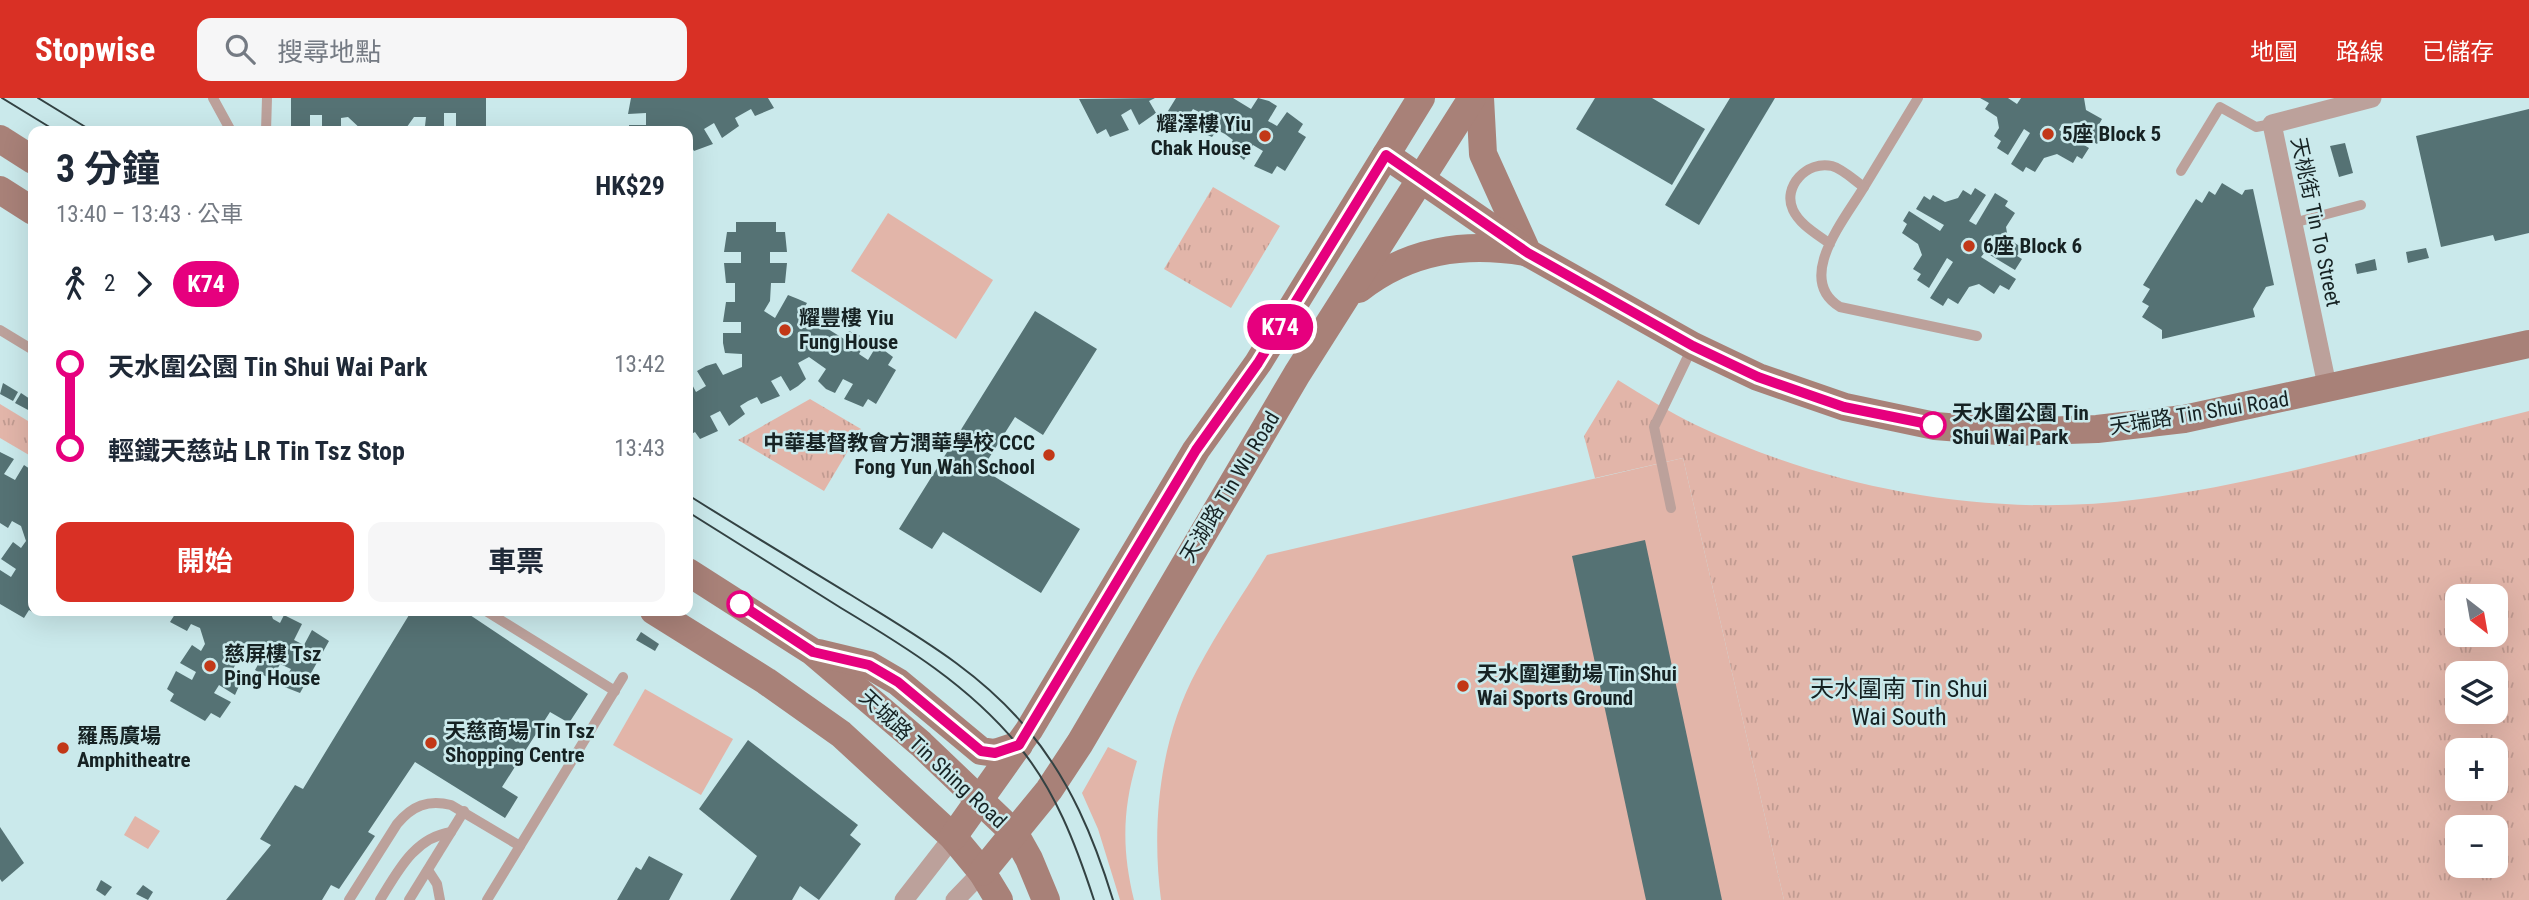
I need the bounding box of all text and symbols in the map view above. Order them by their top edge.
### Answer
search box [197,18,687,81]
text: Stopwise [35,30,155,69]
icon: search [221,30,259,68]
text: 搜尋地點 [277,37,381,67]
text: 地圖 [2250,38,2298,66]
text: 路線 [2336,38,2384,66]
text: 已儲存 [2422,38,2494,66]
place label: 耀澤樓 Yiu Chak House [1151,112,1251,160]
place label: 5座 Block 5 [2062,122,2161,146]
marker: 5座 Block 5 [2040,126,2056,142]
marker: 耀澤樓 Yiu Chak House [1257,128,1273,144]
street label: 天桃街 Tin To Street [2286,135,2346,309]
text: 3 分鐘 [56,147,160,191]
text: HK$29 [595,171,665,201]
text: 13:40 – 13:43 · 公車 [56,201,243,228]
place label: 6座 Block 6 [1983,234,2082,258]
marker: 6座 Block 6 [1961,238,1977,254]
icon: walk [56,265,94,303]
icon: forward [125,265,163,303]
text: 2 [104,270,115,297]
text: K74 [187,270,225,298]
line badge: K74 [1240,304,1320,350]
place label: 耀豐樓 Yiu Fung House [799,306,898,354]
text: K74 [1261,313,1299,341]
marker: 耀豐樓 Yiu Fung House [777,322,793,338]
text: 13:42 [614,351,665,378]
text: 天水圍公園 Tin Shui Wai Park [108,352,427,382]
street label: 天瑞路 Tin Shui Road [2107,387,2291,439]
place label: 天水圍公園 Tin Shui Wai Park [1952,401,2089,449]
street label: 天湖路 Tin Wu Road [1176,407,1284,567]
marker: 天水圍公園 Tin Shui Wai Park [1920,412,1946,438]
place label: 中華基督教會方潤華學校 CCC Fong Yun Wah School [763,431,1035,479]
text: 13:43 [614,435,665,462]
text: 輕鐵天慈站 LR Tin Tsz Stop [108,436,405,466]
marker: 中華基督教會方潤華學校 CCC Fong Yun Wah School [1041,447,1057,463]
button: 開始 [56,522,354,602]
button: 車票 [368,522,665,602]
north arrow [2445,584,2508,648]
map controls [2445,584,2508,878]
unlabelled marker [727,591,753,617]
place label: 慈屏樓 Tsz Ping House [224,642,321,690]
marker: 慈屏樓 Tsz Ping House [202,658,218,674]
button: layers [2445,661,2508,724]
place label: 天水圍運動場 Tin Shui Wai Sports Ground [1477,662,1677,710]
district label: 天水圍南 Tin Shui Wai South [1810,675,1988,731]
marker: 天水圍運動場 Tin Shui Wai Sports Ground [1455,678,1471,694]
street label: 天城路 Tin Shing Road [855,685,1011,833]
place label: 天慈商場 Tin Tsz Shopping Centre [445,719,595,767]
place label: 羅馬廣場 Amphitheatre [77,724,191,772]
marker: 天慈商場 Tin Tsz Shopping Centre [423,735,439,751]
button: + [2445,738,2508,801]
marker: 羅馬廣場 Amphitheatre [55,740,71,756]
button: − [2445,815,2508,878]

